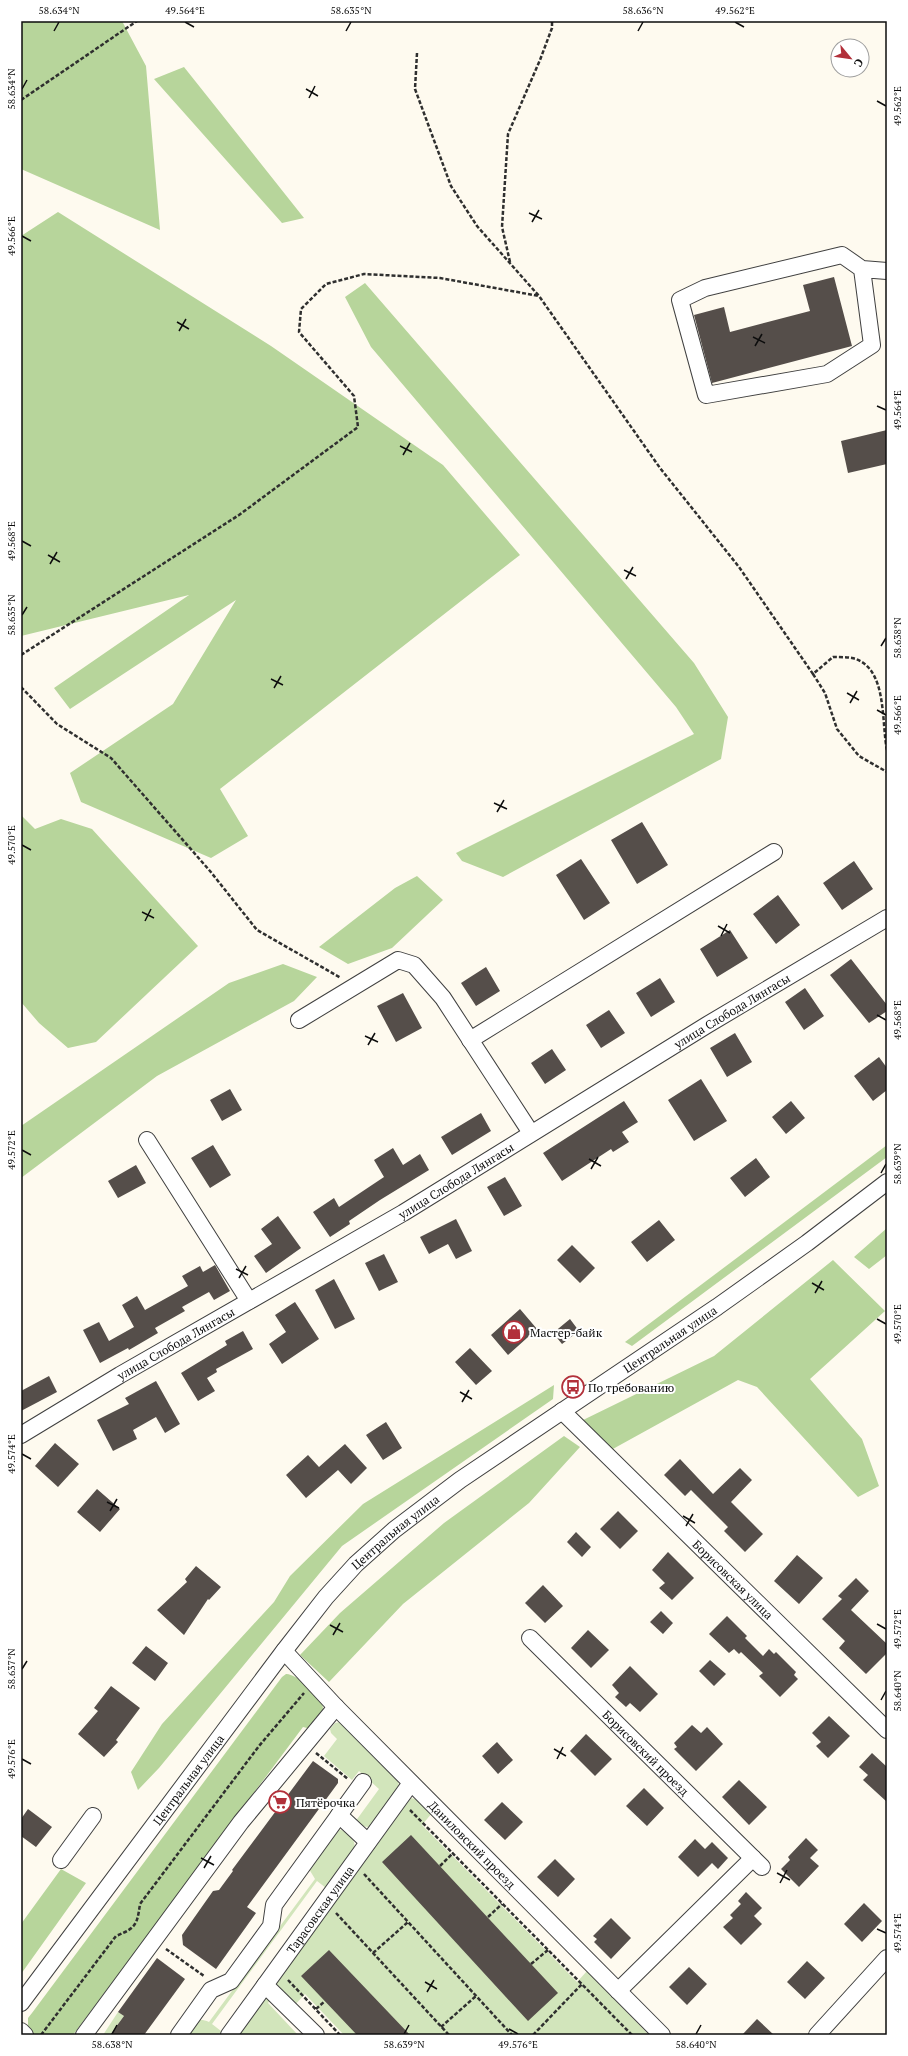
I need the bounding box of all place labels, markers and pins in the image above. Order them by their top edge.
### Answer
shop icon: Мастер-байк [501,1319,527,1345]
place label: Мастер-байк [530,1325,603,1340]
bus stop icon: По требованию [560,1374,586,1400]
place label: По требованию [588,1380,674,1395]
supermarket icon: Пятёрочка [267,1789,293,1815]
place label: Пятёрочка [296,1795,355,1810]

